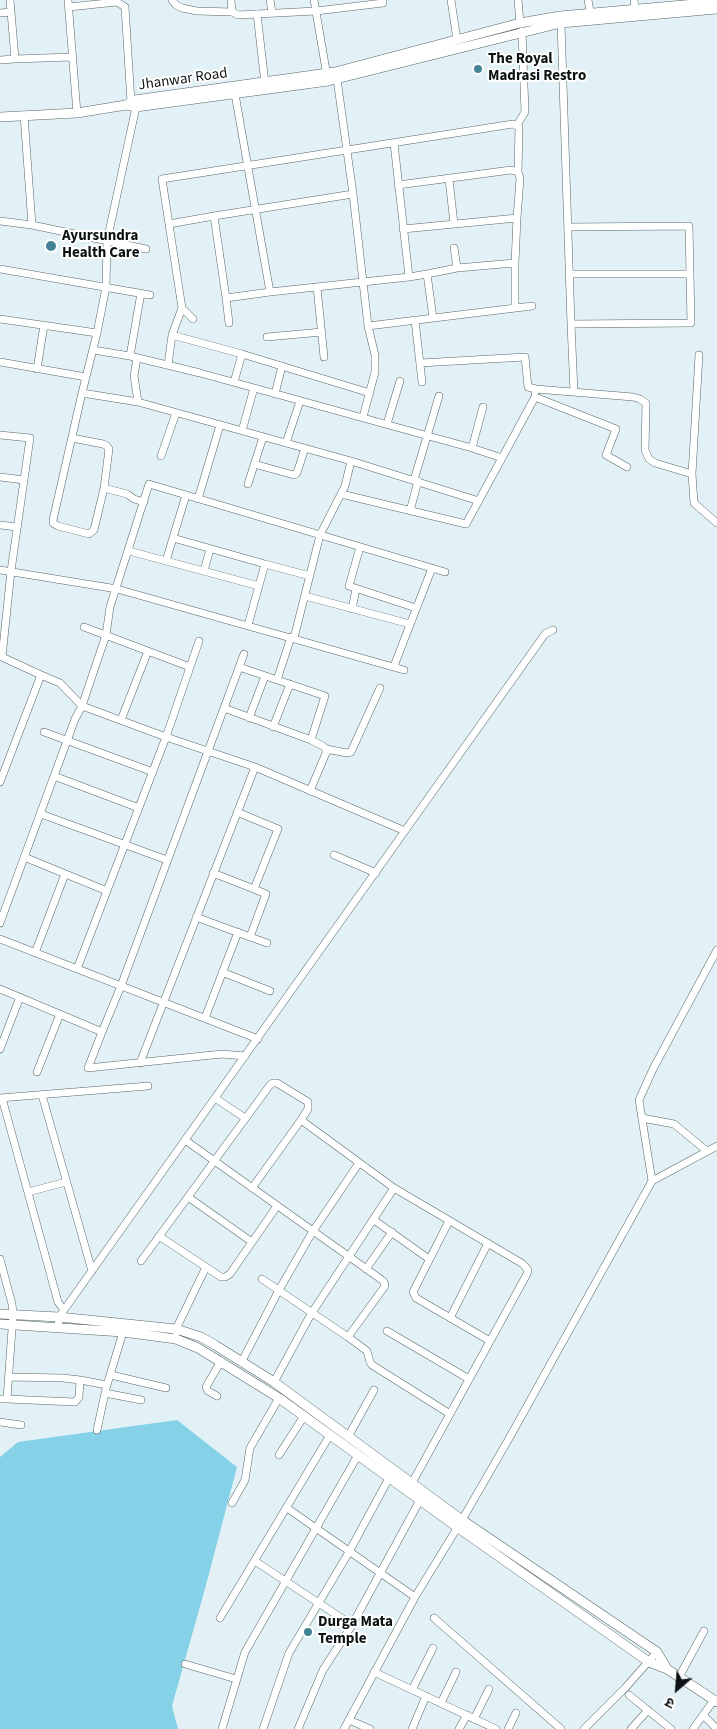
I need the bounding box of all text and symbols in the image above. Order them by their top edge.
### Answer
place label: The Royal Madrasi Restro [488,51,586,86]
marker: The Royal Madrasi Restro [472,63,484,75]
street label: Jhanwar Road [137,65,229,95]
place label: Ayursundra Health Care [62,228,139,263]
marker: Ayursundra Health Care [44,239,58,253]
place label: Durga Mata Temple [318,1614,393,1649]
marker: Durga Mata Temple [302,1626,314,1638]
north arrow [652,1664,702,1714]
text: उ [662,1692,678,1713]

